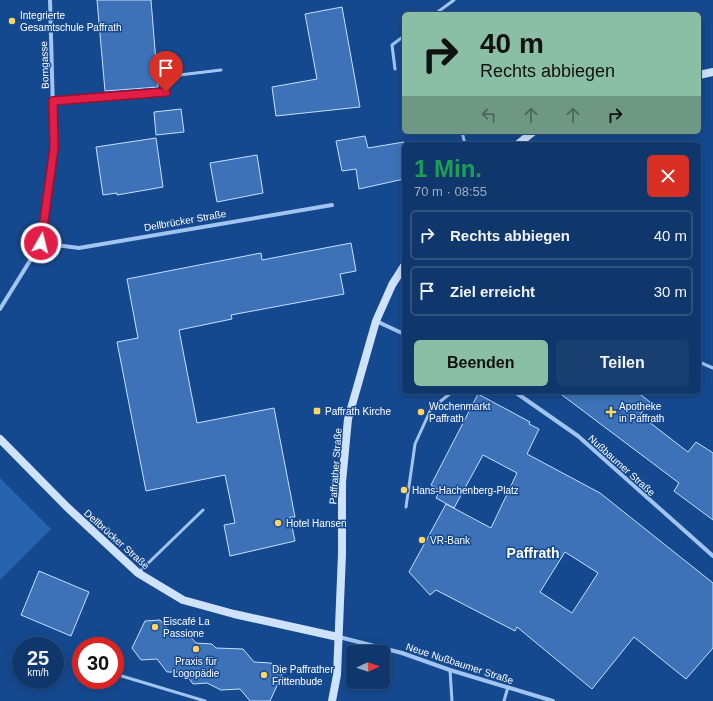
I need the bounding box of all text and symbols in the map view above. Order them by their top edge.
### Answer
place label: Integrierte Gesamtschule Paffrath [20,10,122,33]
marker: Integrierte Gesamtschule Paffrath [7,16,17,26]
icon: right [414,28,466,80]
text: 40 m [480,28,544,59]
street label: Borngasse [38,40,51,89]
pin [149,51,183,92]
icon: arrive [155,57,177,79]
text: Rechts abbiegen [480,61,615,81]
icon: left [478,104,500,126]
icon: ahead [520,104,542,126]
icon: ahead [562,104,584,126]
icon: right [604,104,626,126]
text: 1 Min. [414,155,482,182]
button: close [647,155,689,197]
text: 70 m · 08:55 [414,184,487,199]
street label: Dellbrücker Straße [143,208,228,233]
position arrow [20,222,62,264]
icon: right [416,224,438,246]
text: Rechts abbiegen [450,227,570,244]
text: 40 m [654,227,687,244]
icon: arrive [416,280,438,302]
text: Ziel erreicht [450,283,535,300]
text: 30 m [654,283,687,300]
button: Beenden [414,340,548,386]
button: Teilen [556,340,689,386]
place label: Wochenmarkt Paffrath [429,401,491,424]
place label: Apotheke in Paffrath [619,401,664,424]
marker: Paffrath Kirche [312,406,322,416]
place label: Paffrath Kirche [325,406,391,417]
marker: Wochenmarkt Paffrath [416,407,426,417]
marker: Apotheke in Paffrath [606,407,616,417]
street label: Paffrather Straße [327,427,344,505]
street label: Nußbaumer Straße [586,433,657,498]
marker: Hans-Hachenberg-Platz [399,485,409,495]
place label: Hans-Hachenberg-Platz [412,485,519,496]
street label: Dellbrücker Straße [82,507,152,572]
marker: Hotel Hansen [273,518,283,528]
place label: Hotel Hansen [286,518,347,529]
marker: VR-Bank [417,535,427,545]
place label: VR-Bank [430,535,471,546]
district label: Paffrath [507,545,559,561]
place label: Eiscafé La Passione [163,616,210,639]
marker: Eiscafé La Passione [150,622,160,632]
speed limit sign: 30 [72,637,124,689]
street label: Neue Nußbaumer Straße [405,641,515,686]
marker: Praxis für Logopädie [191,644,201,654]
north arrow [346,645,390,689]
map controls [346,645,390,689]
text: 25 [27,647,49,669]
place label: Praxis für Logopädie [173,656,220,679]
place label: Die Paffrather Frittenbude [272,664,334,687]
text: km/h [27,667,49,678]
marker: Die Paffrather Frittenbude [259,670,269,680]

